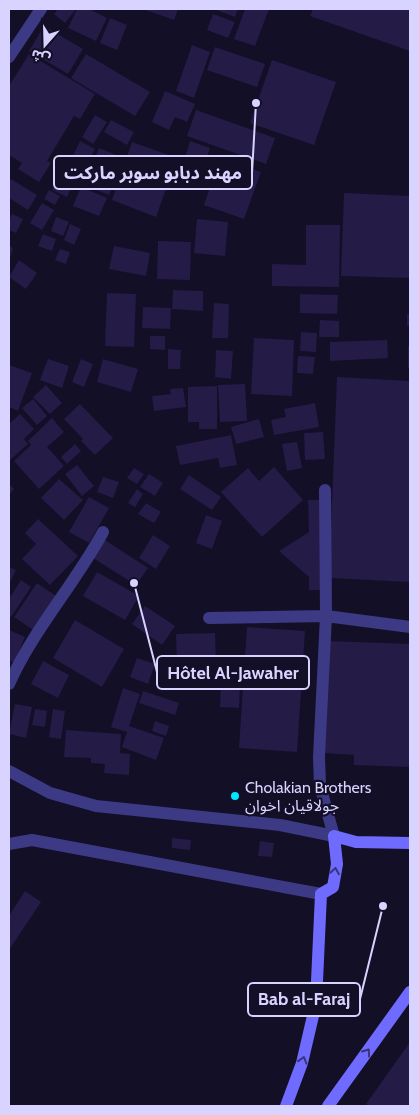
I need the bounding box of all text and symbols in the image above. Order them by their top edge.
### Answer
north arrow [20,20,70,70]
text: ش [28,45,53,69]
callout: مهند دبابو سوبر ماركت [54,156,252,189]
text: مهند دبابو سوبر ماركت [64,162,242,184]
callout: Hôtel Al-Jawaher [157,656,309,689]
text: Hôtel Al-Jawaher [167,662,299,684]
place label: Cholakian Brothers جولاقيان اخوان [245,778,372,815]
marker: Cholakian Brothers جولاقيان اخوان [229,790,241,802]
one-way arrow [330,867,340,876]
callout: Bab al-Faraj [248,983,360,1016]
text: Bab al-Faraj [258,988,350,1010]
one-way arrow [360,1049,370,1058]
one-way arrow [297,1057,307,1065]

